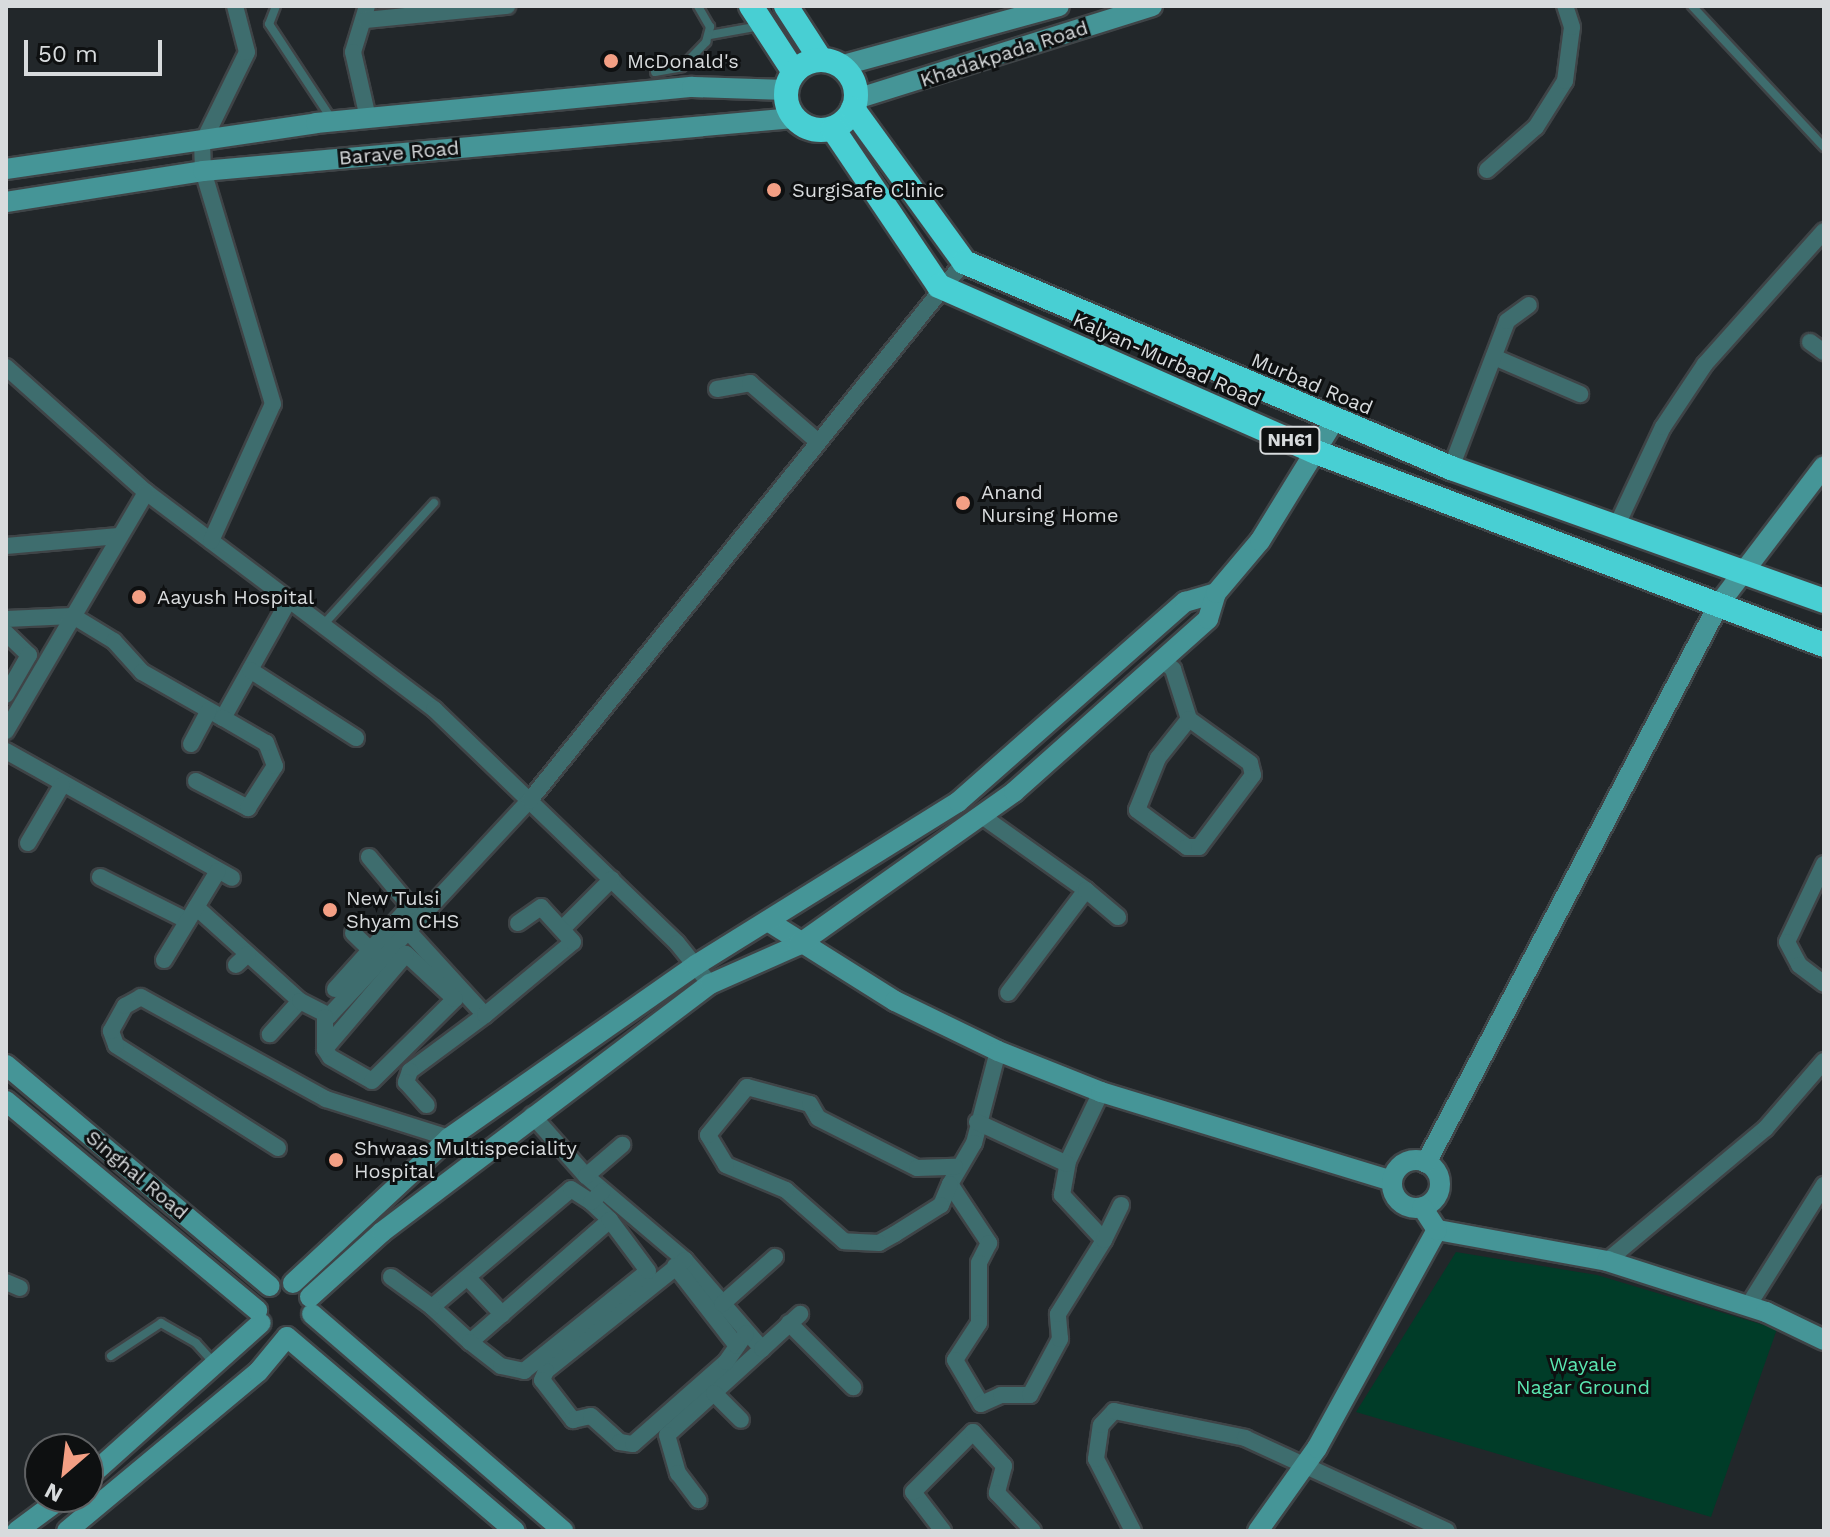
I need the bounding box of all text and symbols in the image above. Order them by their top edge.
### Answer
street label: Khadakpada Road [917,15,1091,93]
scale bar [28,24,166,74]
text: 50 m [38,40,98,68]
place label: McDonald's [627,49,739,73]
marker: McDonald's [602,52,620,70]
street label: Barave Road [338,136,460,170]
place label: SurgiSafe Clinic [792,178,945,202]
marker: SurgiSafe Clinic [763,179,785,201]
street label: Kalyan-Murbad Road [1069,308,1265,412]
street label: Murbad Road [1248,348,1376,420]
road number: NH61 [1258,426,1322,454]
place label: Anand Nursing Home [981,480,1118,527]
marker: Anand Nursing Home [952,492,974,514]
place label: Aayush Hospital [157,585,314,609]
marker: Aayush Hospital [128,586,150,608]
place label: New Tulsi Shyam CHS [346,886,459,933]
marker: New Tulsi Shyam CHS [321,901,339,919]
street label: Singhal Road [81,1125,193,1225]
place label: Shwaas Multispeciality Hospital [354,1136,577,1183]
marker: Shwaas Multispeciality Hospital [325,1149,347,1171]
park label: Wayale Nagar Ground [1516,1352,1650,1399]
north arrow [24,1433,104,1513]
text: N [40,1478,67,1508]

